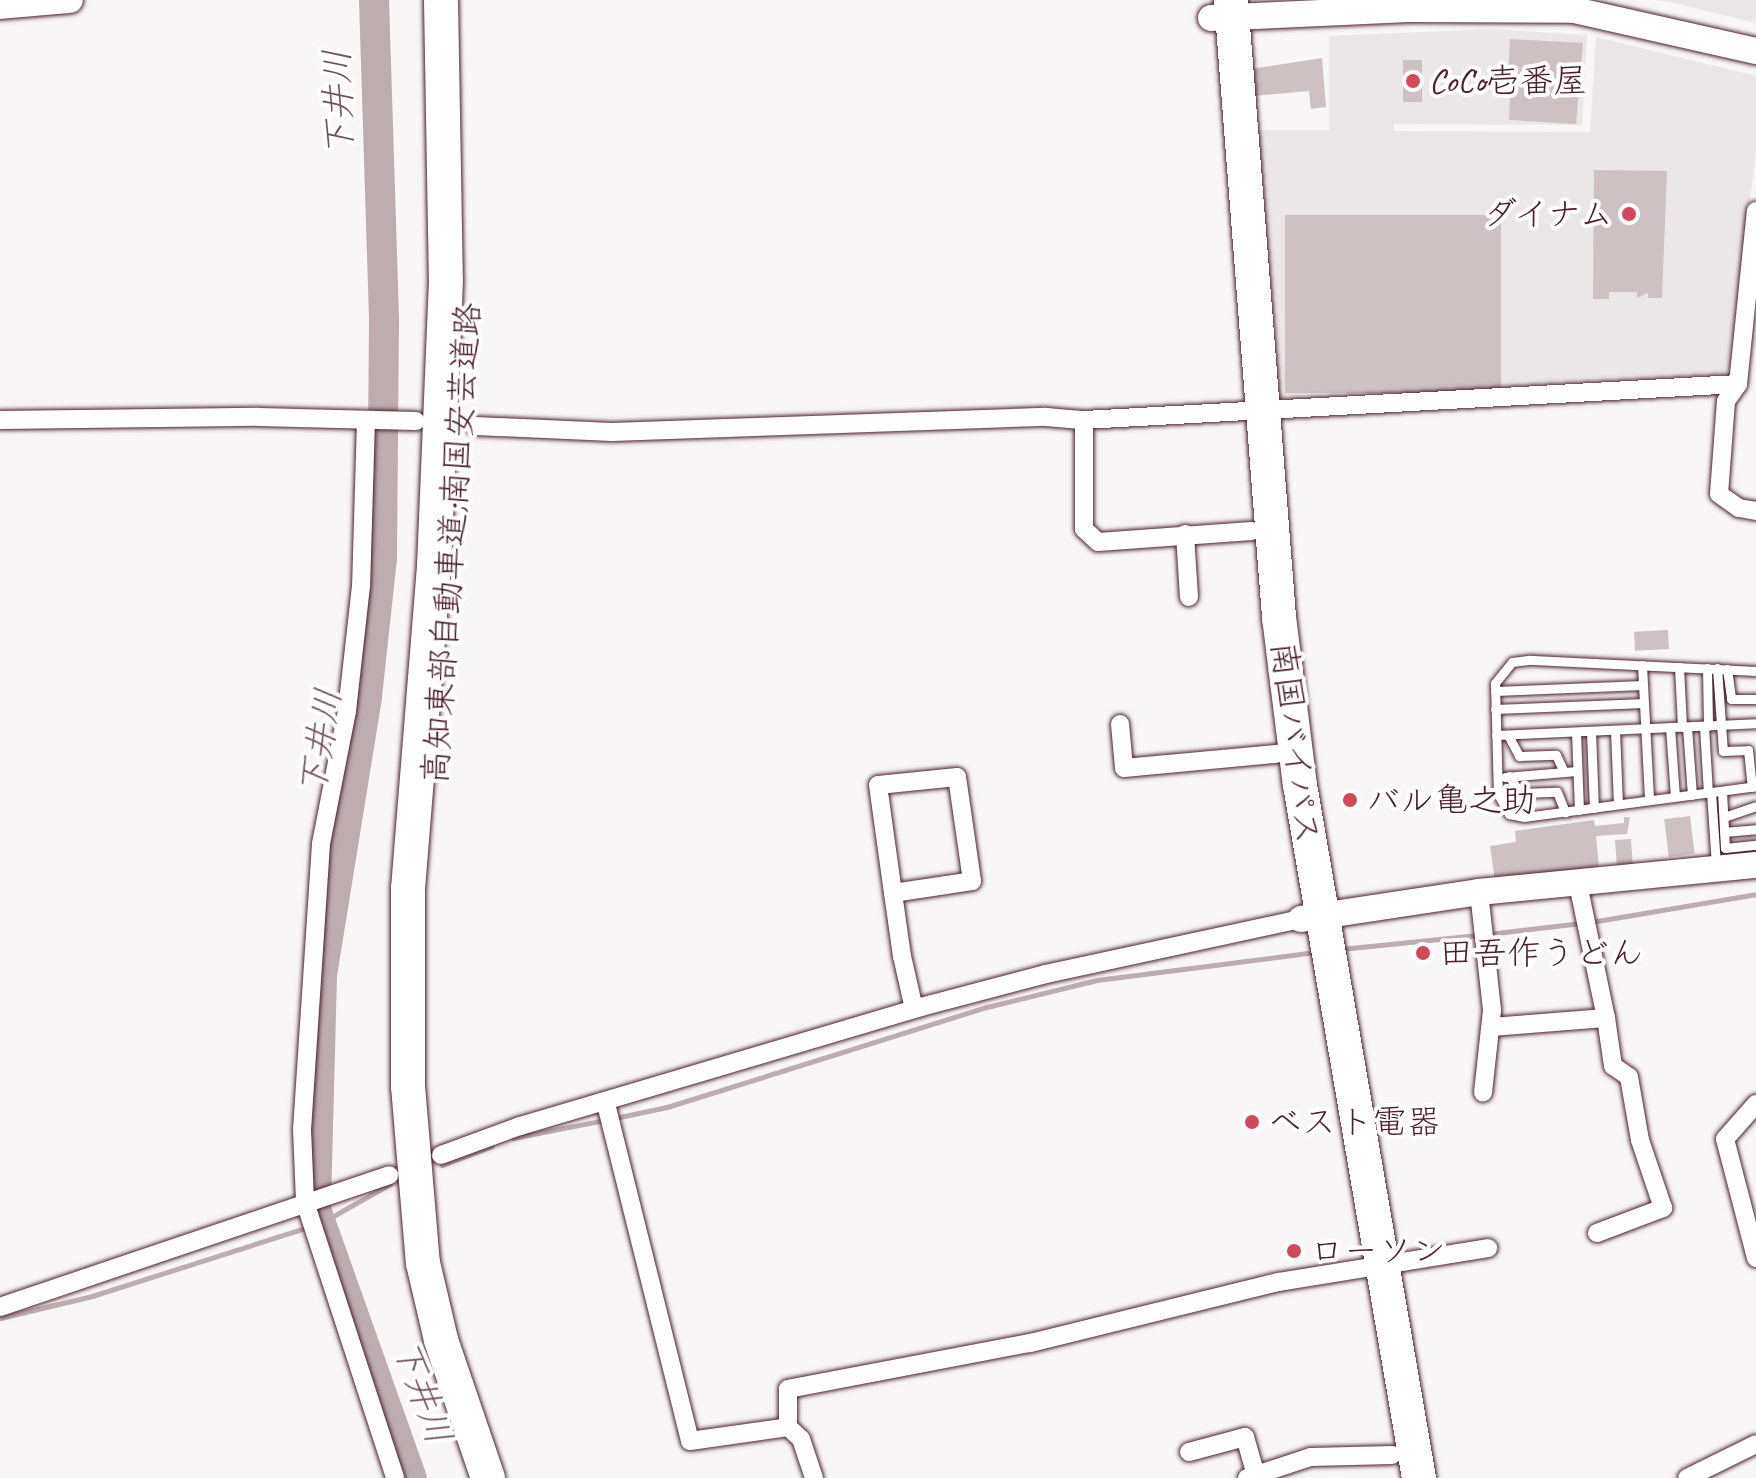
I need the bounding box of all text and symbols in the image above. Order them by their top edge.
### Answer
water label: 下井川 [316,48,362,158]
place label: CoCo壱番屋 [1429,61,1587,101]
marker: CoCo壱番屋 [1404,72,1422,90]
place label: ダイナム [1477,194,1613,234]
marker: ダイナム [1620,205,1638,223]
street label: 高知東部自動車道;南国安芸道路 [414,301,488,785]
street label: 南国バイパス [1263,639,1329,847]
water label: 下井川 [291,685,351,799]
place label: バル亀之助 [1366,780,1536,820]
marker: バル亀之助 [1341,791,1359,809]
place label: 田吾作うどん [1439,933,1643,973]
marker: 田吾作うどん [1414,944,1432,962]
place label: ベスト電器 [1268,1102,1438,1142]
marker: ベスト電器 [1243,1113,1261,1131]
place label: ローソン [1310,1231,1446,1271]
marker: ローソン [1285,1242,1303,1260]
water label: 下井川 [383,1334,461,1450]

